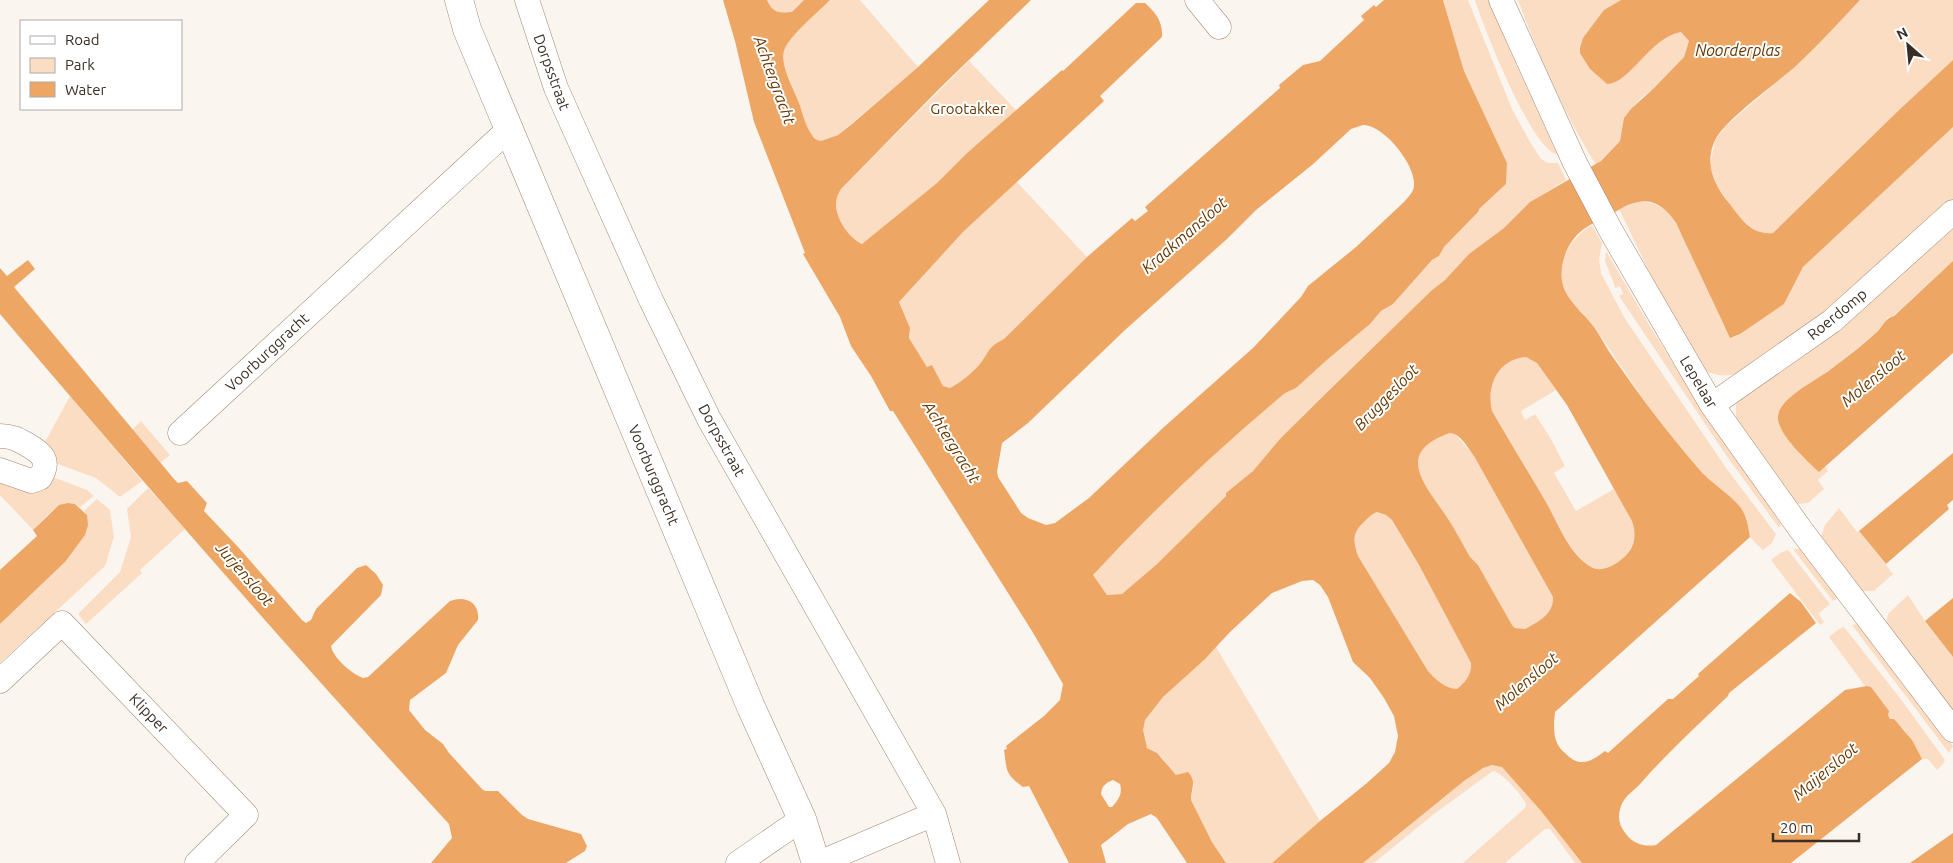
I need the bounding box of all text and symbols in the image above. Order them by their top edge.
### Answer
legend [20,20,182,110]
north arrow [1883,20,1933,70]
text: N [1894,24,1910,43]
text: Road [65,31,100,48]
street label: Dorpsstraat [530,32,574,112]
water label: Achtergracht [750,32,800,127]
water label: Noorderplas [1695,41,1781,59]
text: Park [65,56,95,73]
text: Water [65,81,106,98]
park label: Grootakker [930,100,1006,117]
water label: Kraakmansloot [1138,193,1231,277]
street label: Roerdomp [1804,285,1870,343]
street label: Voorburggracht [222,309,312,395]
water label: Molensloot [1837,345,1909,410]
street label: Lepelaar [1677,353,1721,412]
water label: Bruggesloot [1350,360,1422,434]
water label: Achtergracht [919,397,985,487]
street label: Dorpsstraat [695,401,749,479]
street label: Voorburggracht [625,422,683,528]
water label: Jurjensloot [212,538,278,610]
water label: Molensloot [1491,648,1562,713]
street label: Klipper [126,690,172,736]
water label: Maijersloot [1789,738,1862,803]
scale bar [1773,810,1859,842]
text: 20 m [1780,819,1813,836]

